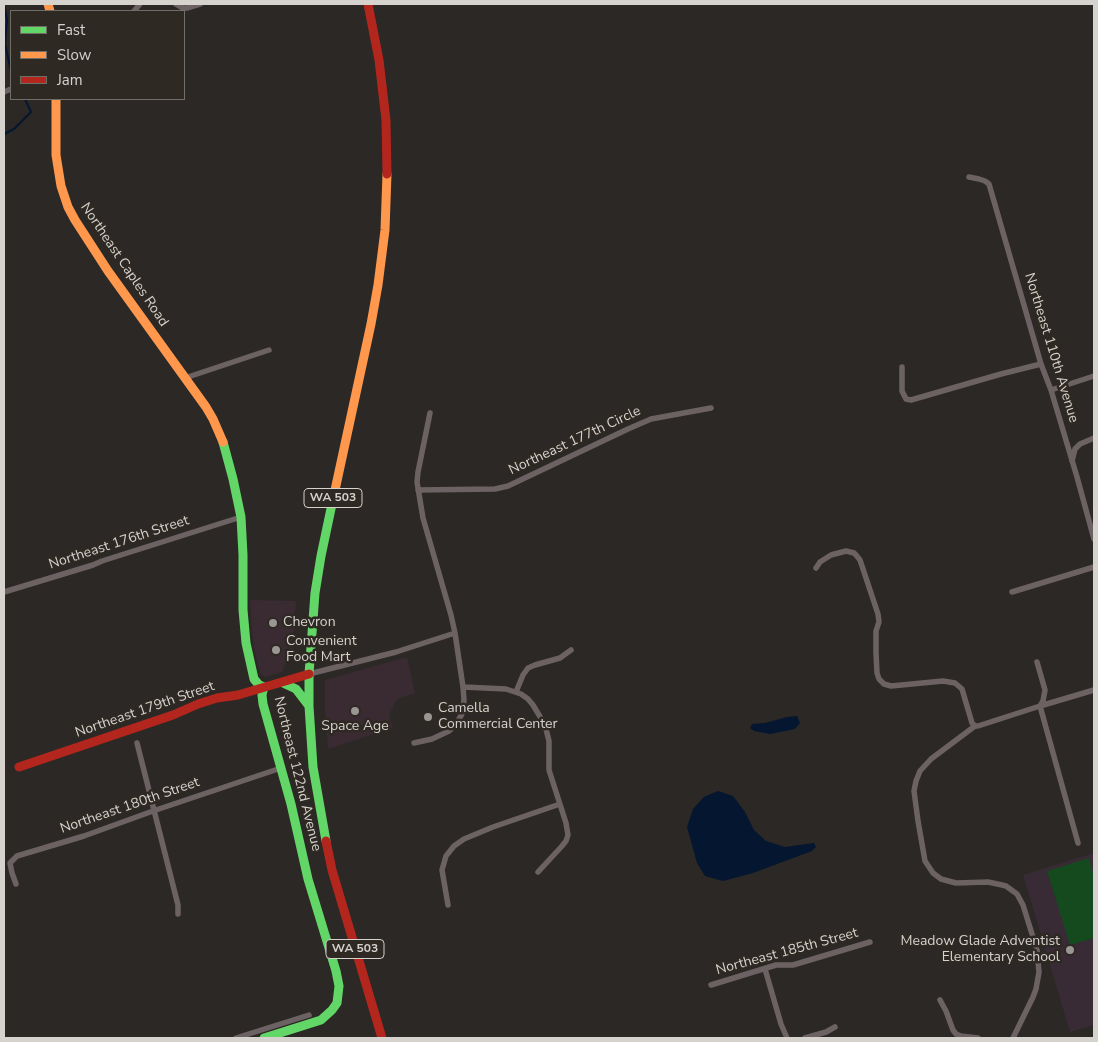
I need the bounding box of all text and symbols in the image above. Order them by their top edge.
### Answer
legend [10,10,185,100]
text: Fast [57,20,85,40]
text: Slow [57,45,91,65]
text: Jam [57,70,83,90]
street label: Northeast Caples Road [76,200,172,330]
street label: Northeast 110th Avenue [1020,271,1082,425]
street label: Northeast 177th Circle [506,403,644,479]
road number: WA 503 [304,488,362,508]
street label: Northeast 176th Street [47,512,191,574]
place label: Chevron [283,615,336,631]
marker: Chevron [267,617,279,629]
place label: Convenient Food Mart [286,634,357,666]
marker: Convenient Food Mart [270,644,282,656]
street label: Northeast 179th Street [73,678,217,742]
street label: Northeast 122nd Avenue [270,695,324,853]
place label: Camella Commercial Center [438,701,558,734]
marker: Space Age [349,705,361,717]
marker: Camella Commercial Center [422,711,434,723]
place label: Space Age [321,719,389,735]
street label: Northeast 180th Street [58,774,202,838]
street label: Northeast 185th Street [714,925,860,979]
place label: Meadow Glade Adventist Elementary School [900,934,1060,966]
road number: WA 503 [326,940,384,959]
marker: Meadow Glade Adventist Elementary School [1064,944,1076,956]

